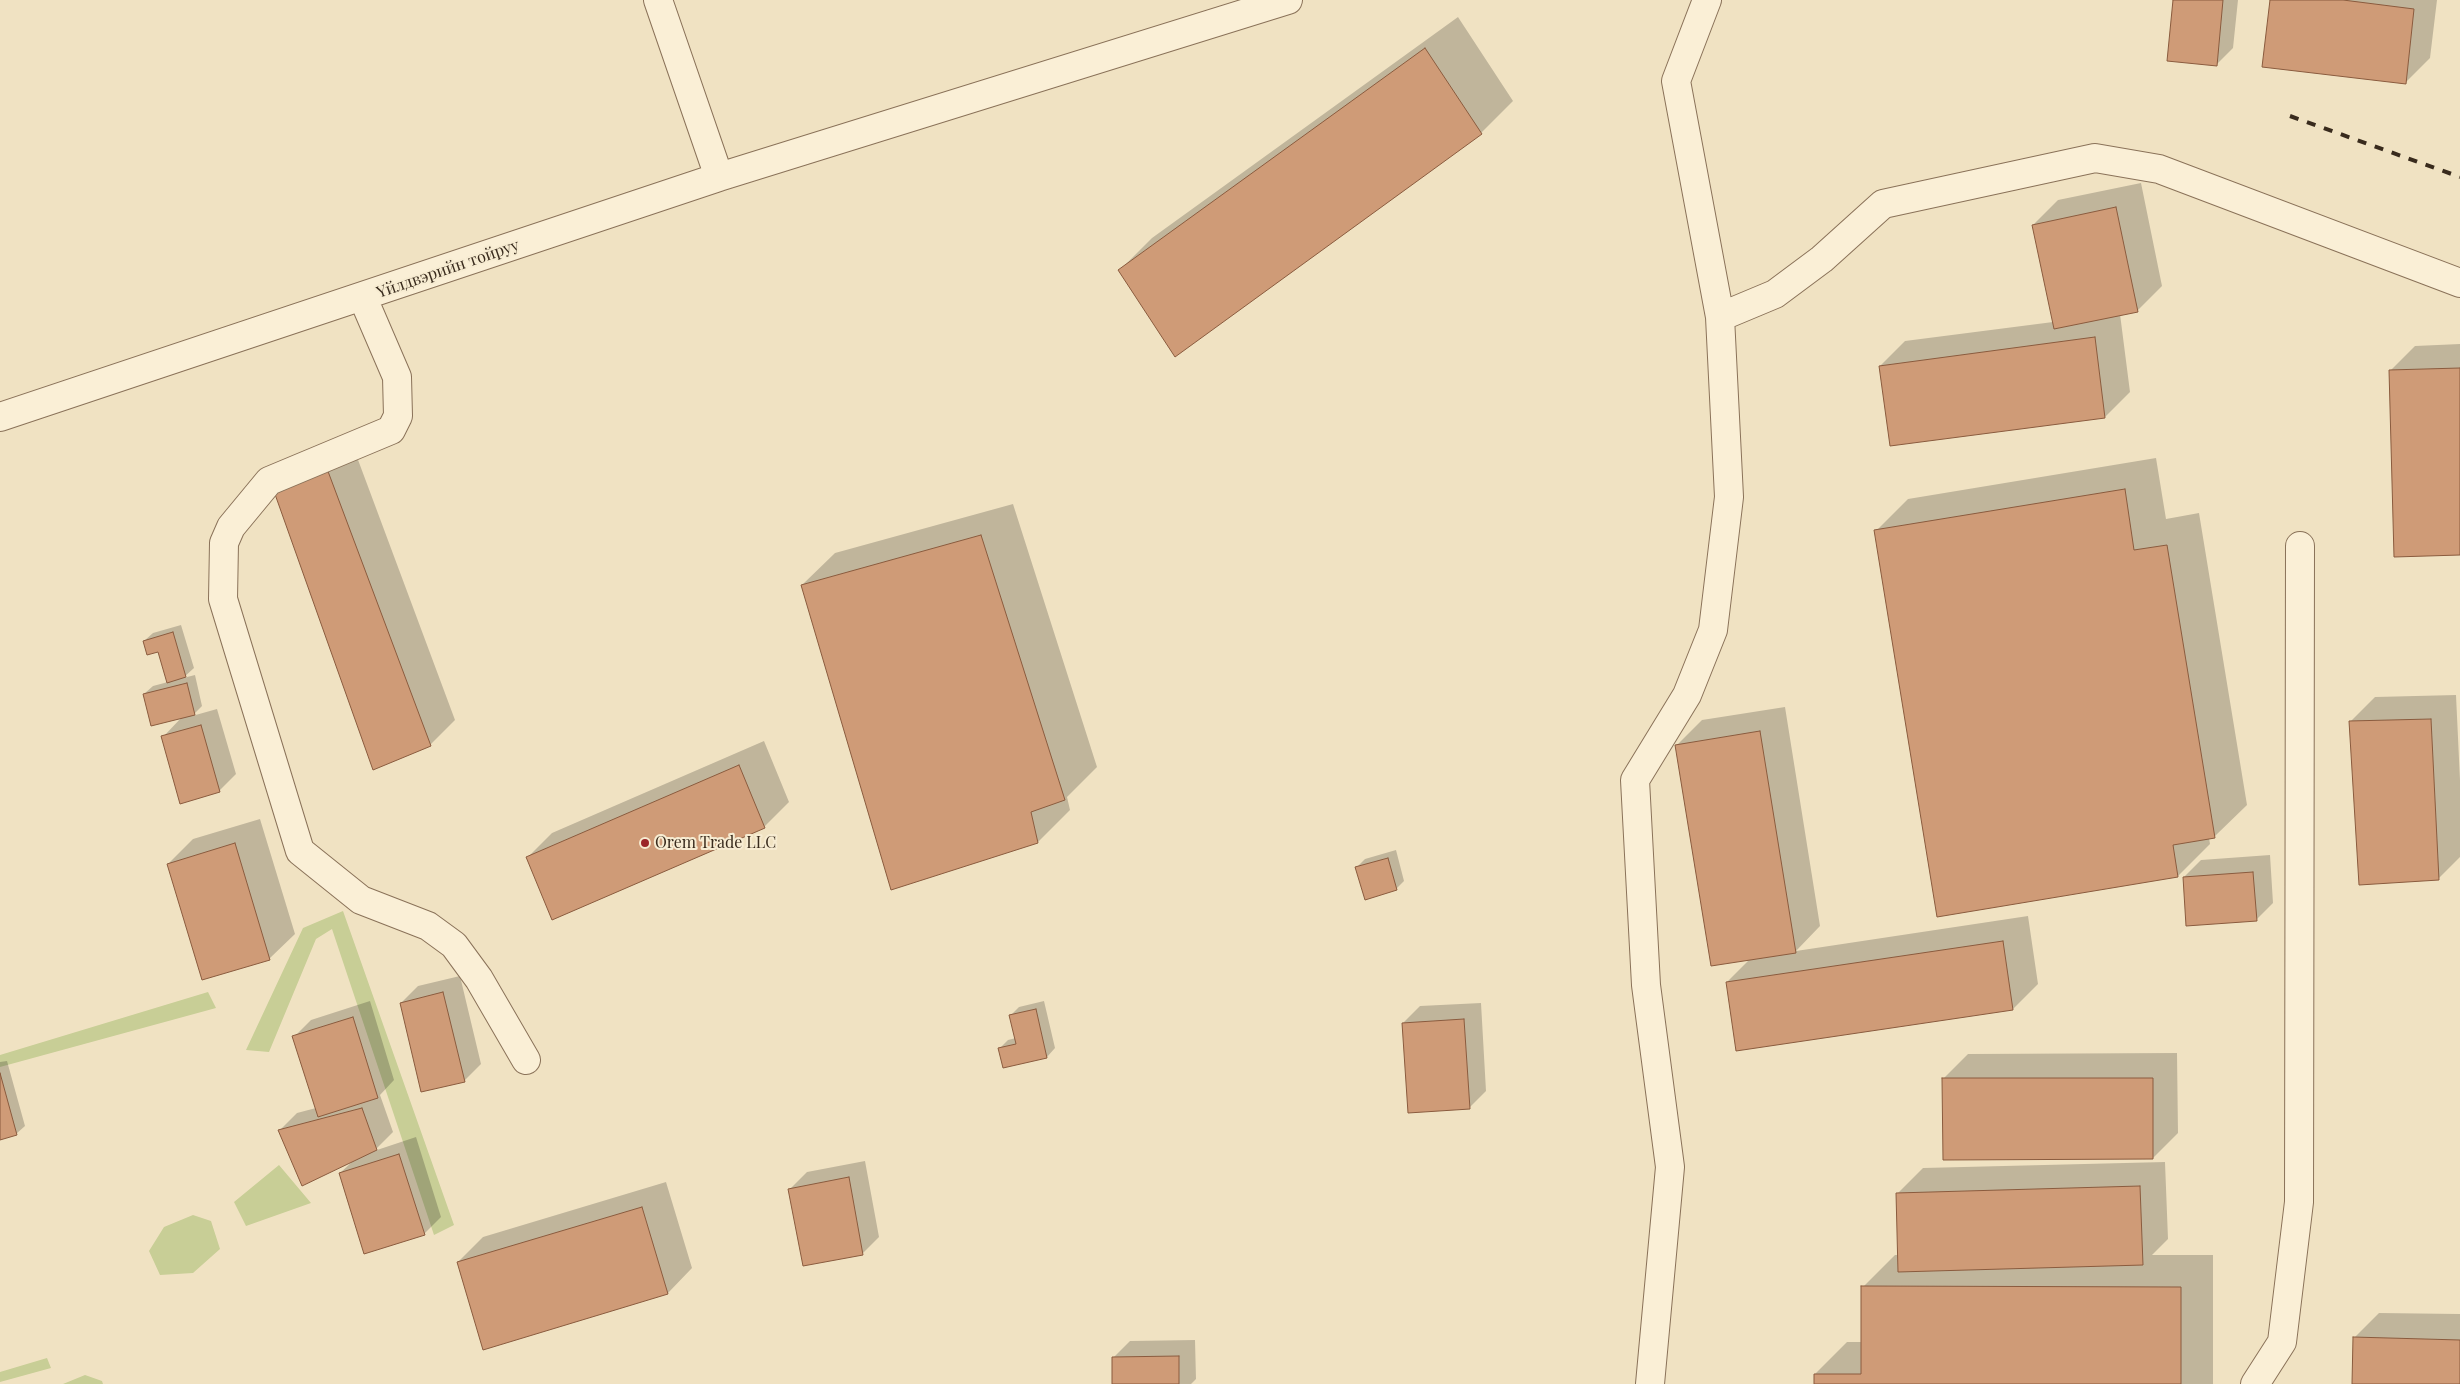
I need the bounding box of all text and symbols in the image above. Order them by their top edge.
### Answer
street label: Үйлдвэрийн тойруу [374,236,522,302]
place label: Orem Trade LLC [655,833,776,853]
marker: Orem Trade LLC [639,837,651,849]

